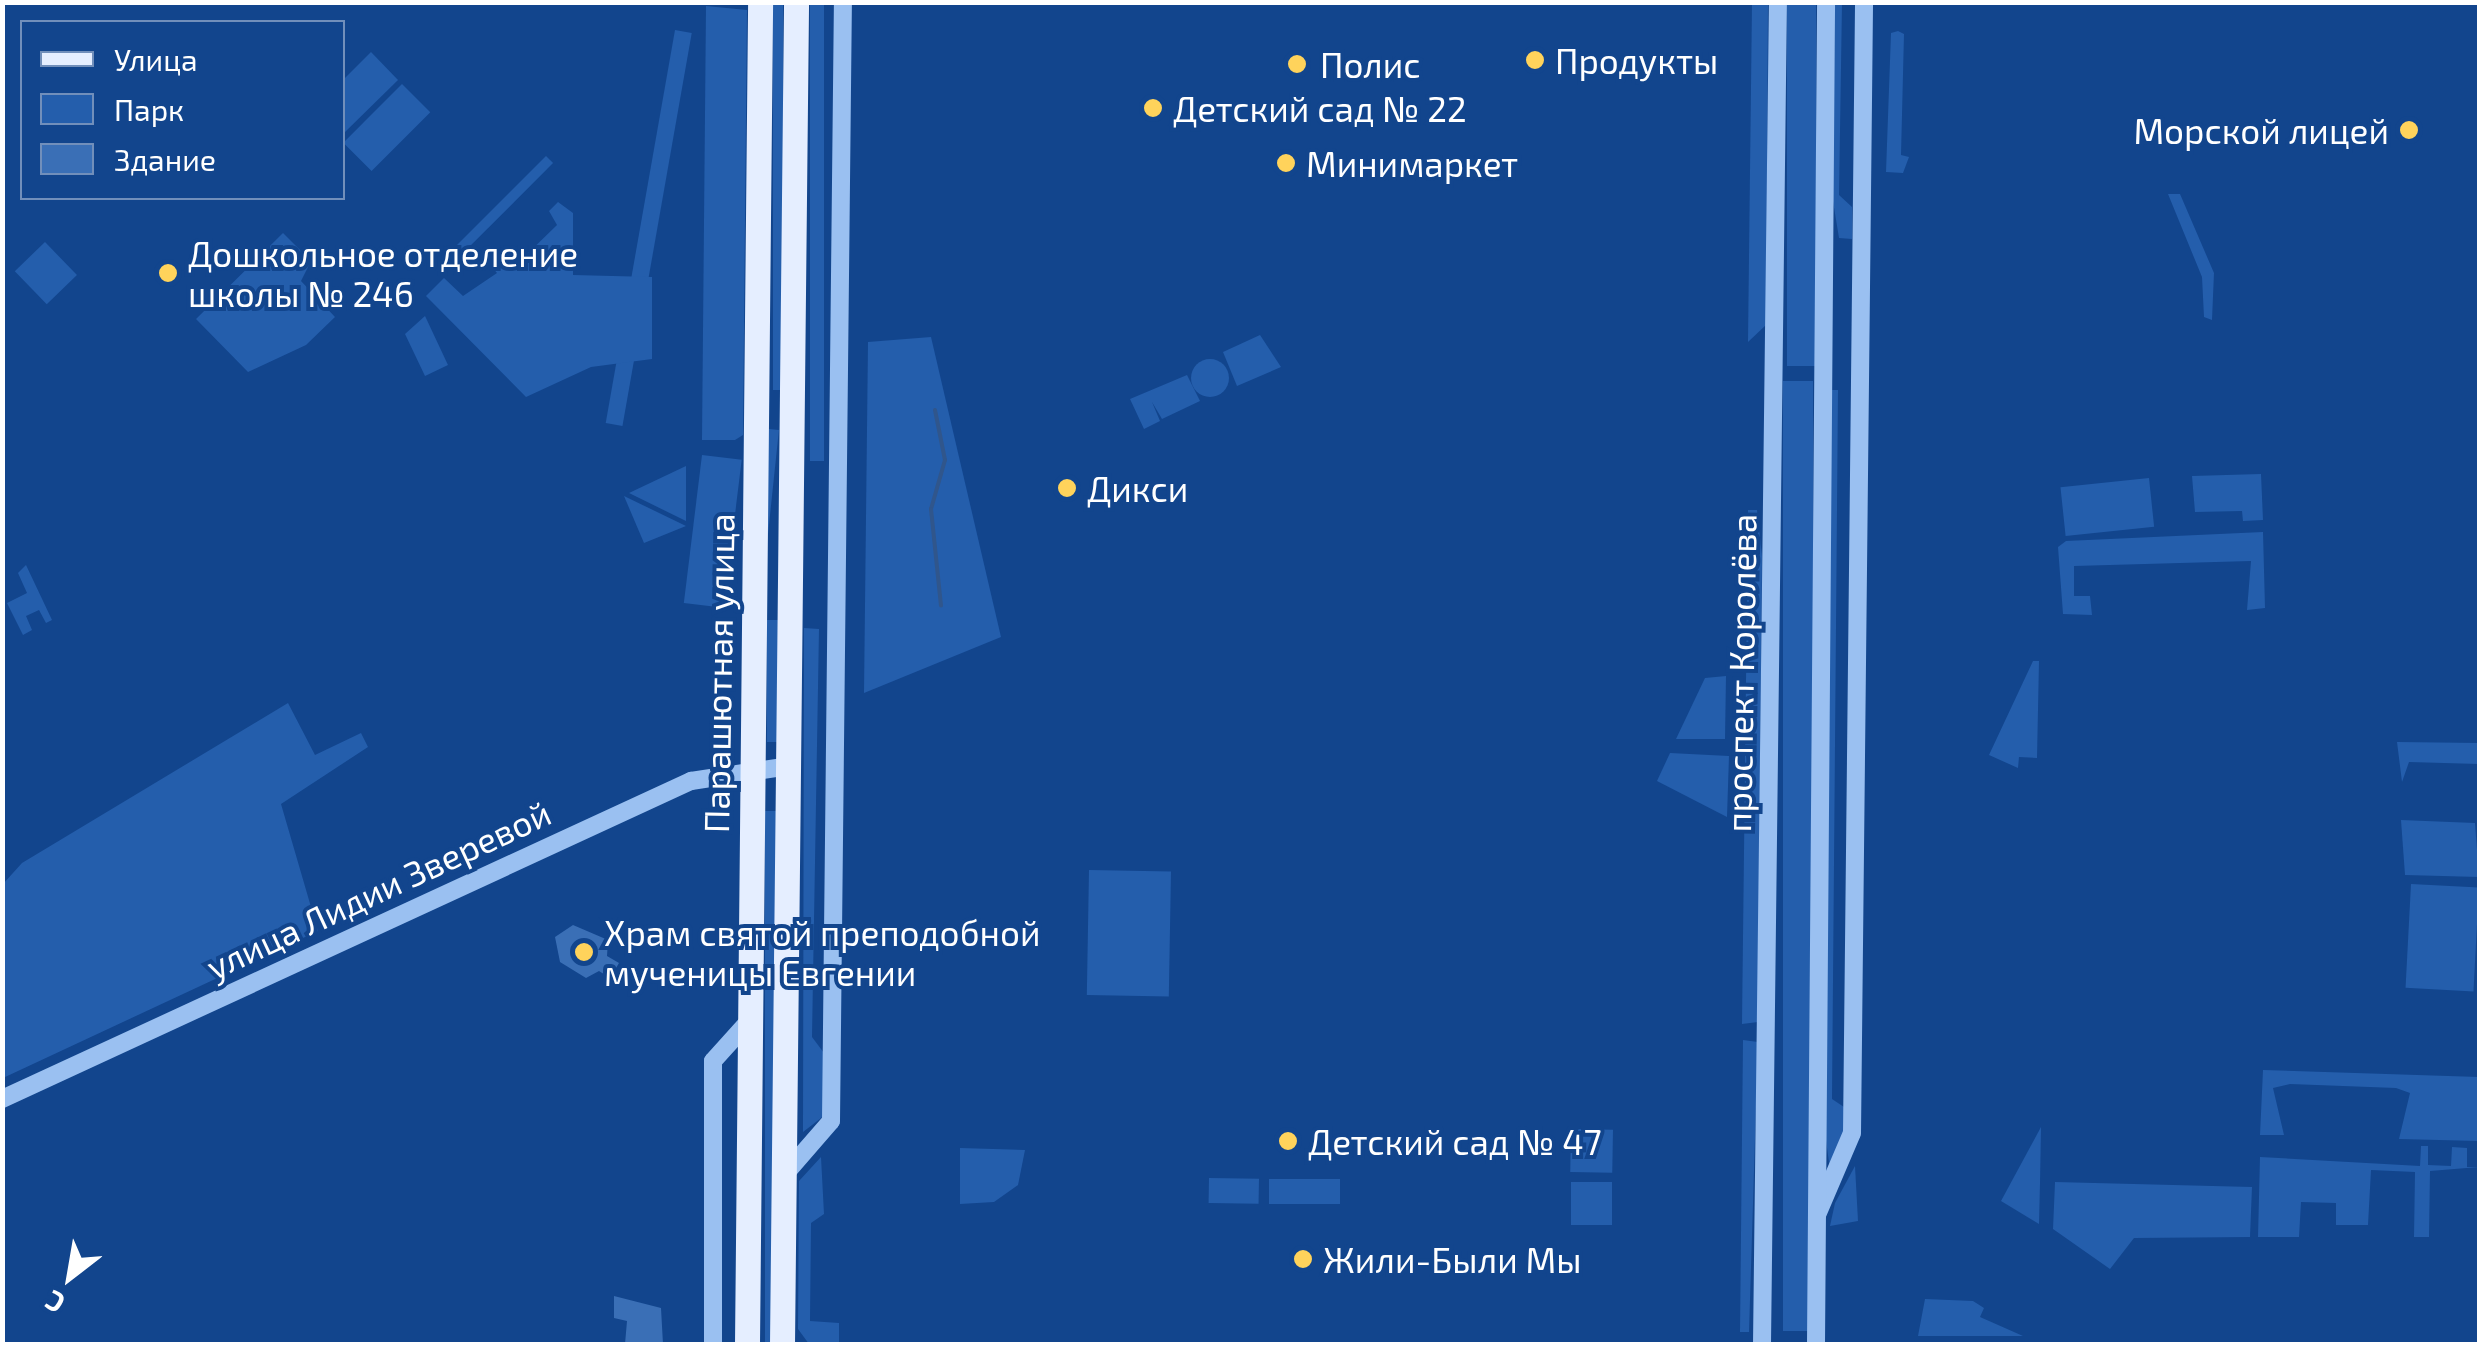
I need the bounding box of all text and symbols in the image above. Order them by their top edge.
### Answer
legend [20,20,345,200]
place label: Продукты [1555,39,1718,81]
text: Улица [114,41,198,77]
place label: Полис [1320,43,1421,85]
marker: Продукты [1524,49,1546,71]
marker: Полис [1284,51,1310,77]
place label: Детский сад № 22 [1173,87,1467,129]
text: Парк [114,91,184,127]
marker: Детский сад № 22 [1142,97,1164,119]
place label: Морской лицей [2133,109,2389,151]
marker: Морской лицей [2398,119,2420,141]
text: Здание [114,141,216,177]
place label: Минимаркет [1306,142,1518,184]
marker: Минимаркет [1275,152,1297,174]
place label: Дошкольное отделение школы № 246 [188,232,578,314]
marker: Дошкольное отделение школы № 246 [157,262,179,284]
place label: Дикси [1087,467,1188,509]
marker: Дикси [1056,477,1078,499]
street label: Парашютная улица [694,513,742,833]
street label: проспект Королёва [1716,513,1764,833]
street label: улица Лидии Зверевой [199,791,557,987]
place label: Храм святой преподобной мученицы Евгении [604,911,1040,993]
marker: Храм святой преподобной мученицы Евгении [573,941,595,963]
place label: Детский сад № 47 [1308,1120,1602,1162]
marker: Детский сад № 47 [1277,1130,1299,1152]
north arrow [20,1227,120,1327]
place label: Жили-Были Мы [1323,1238,1581,1280]
marker: Жили-Были Мы [1292,1248,1314,1270]
text: С [39,1284,70,1322]

